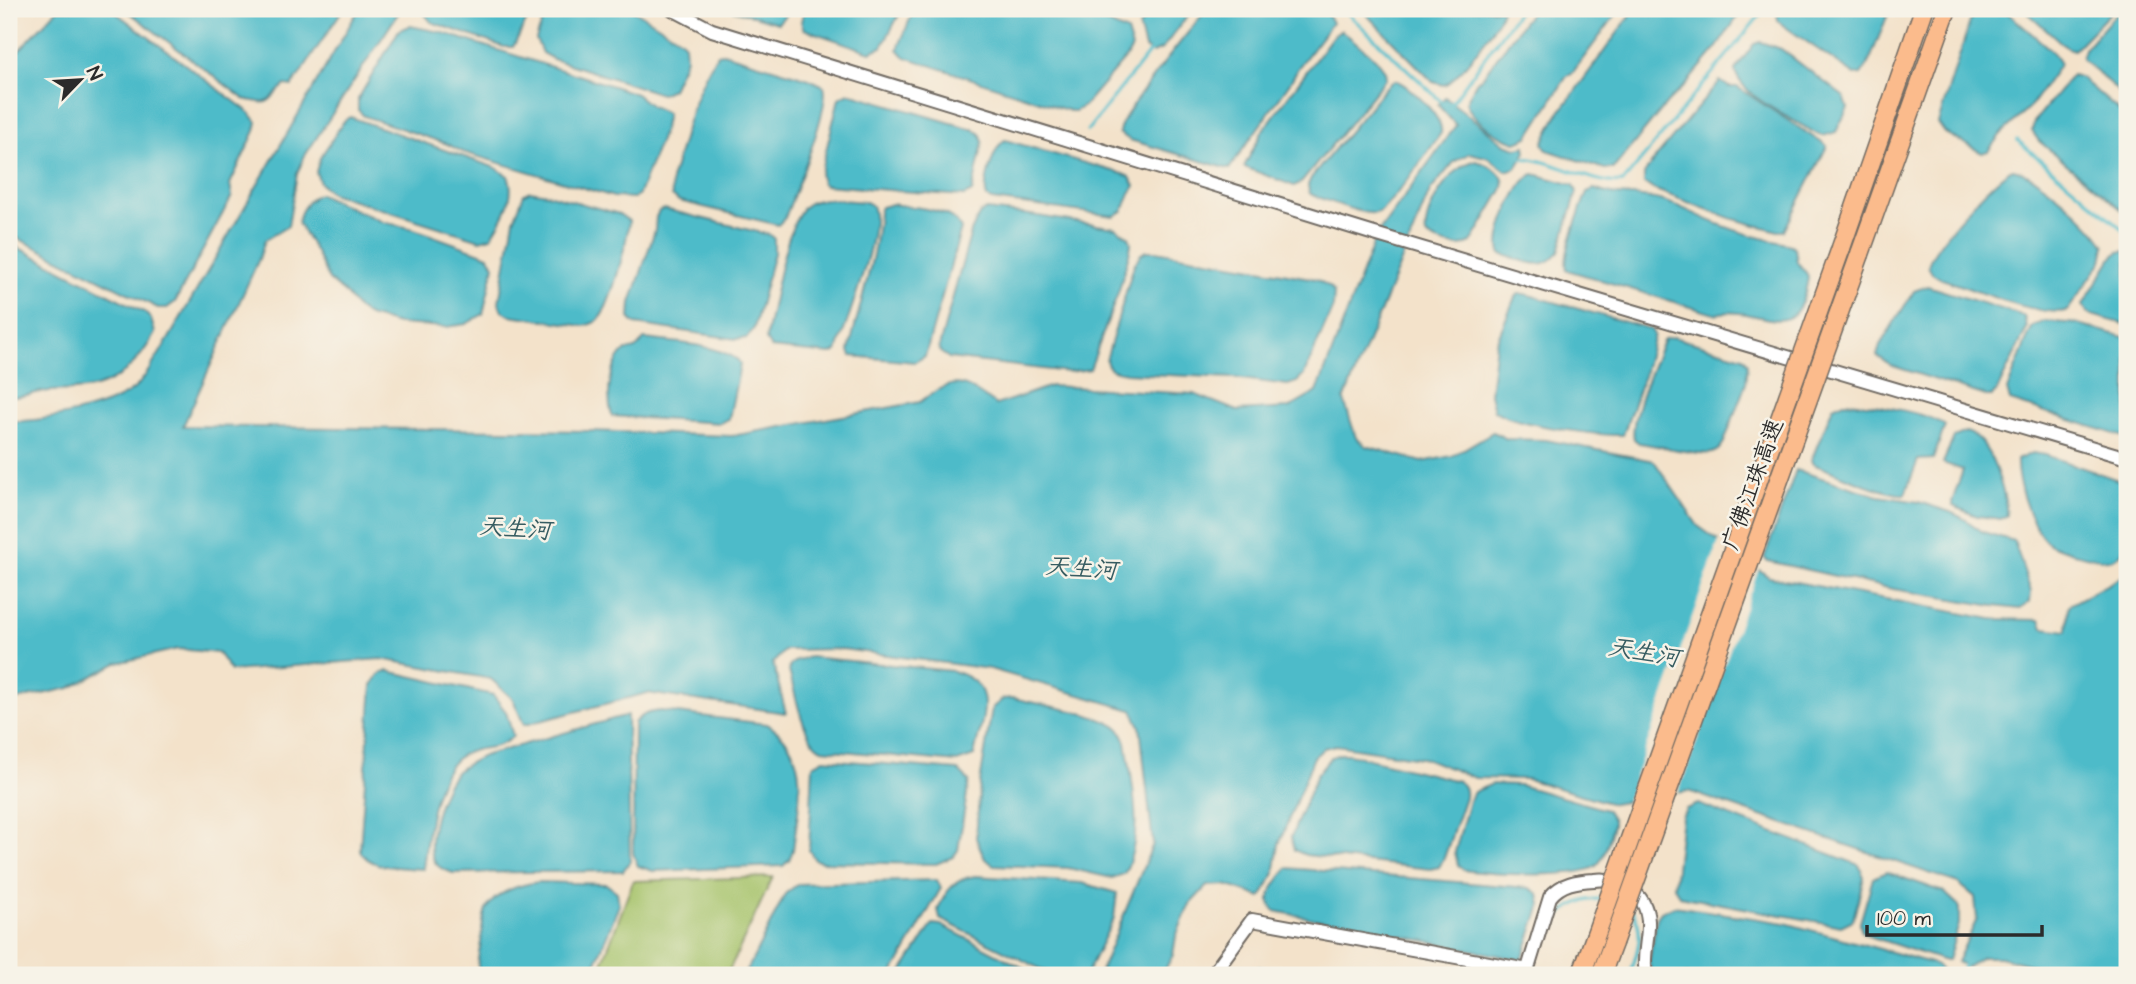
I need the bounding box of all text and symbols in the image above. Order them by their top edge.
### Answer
north arrow [46,46,116,116]
text: N [79,62,109,85]
street label: 广佛江珠高速 [1714,414,1792,555]
water label: 天生河 [478,510,556,549]
water label: 天生河 [1044,550,1122,589]
water label: 天生河 [1605,630,1686,677]
scale bar [1867,893,2042,937]
text: 100 m [1877,904,1932,933]

